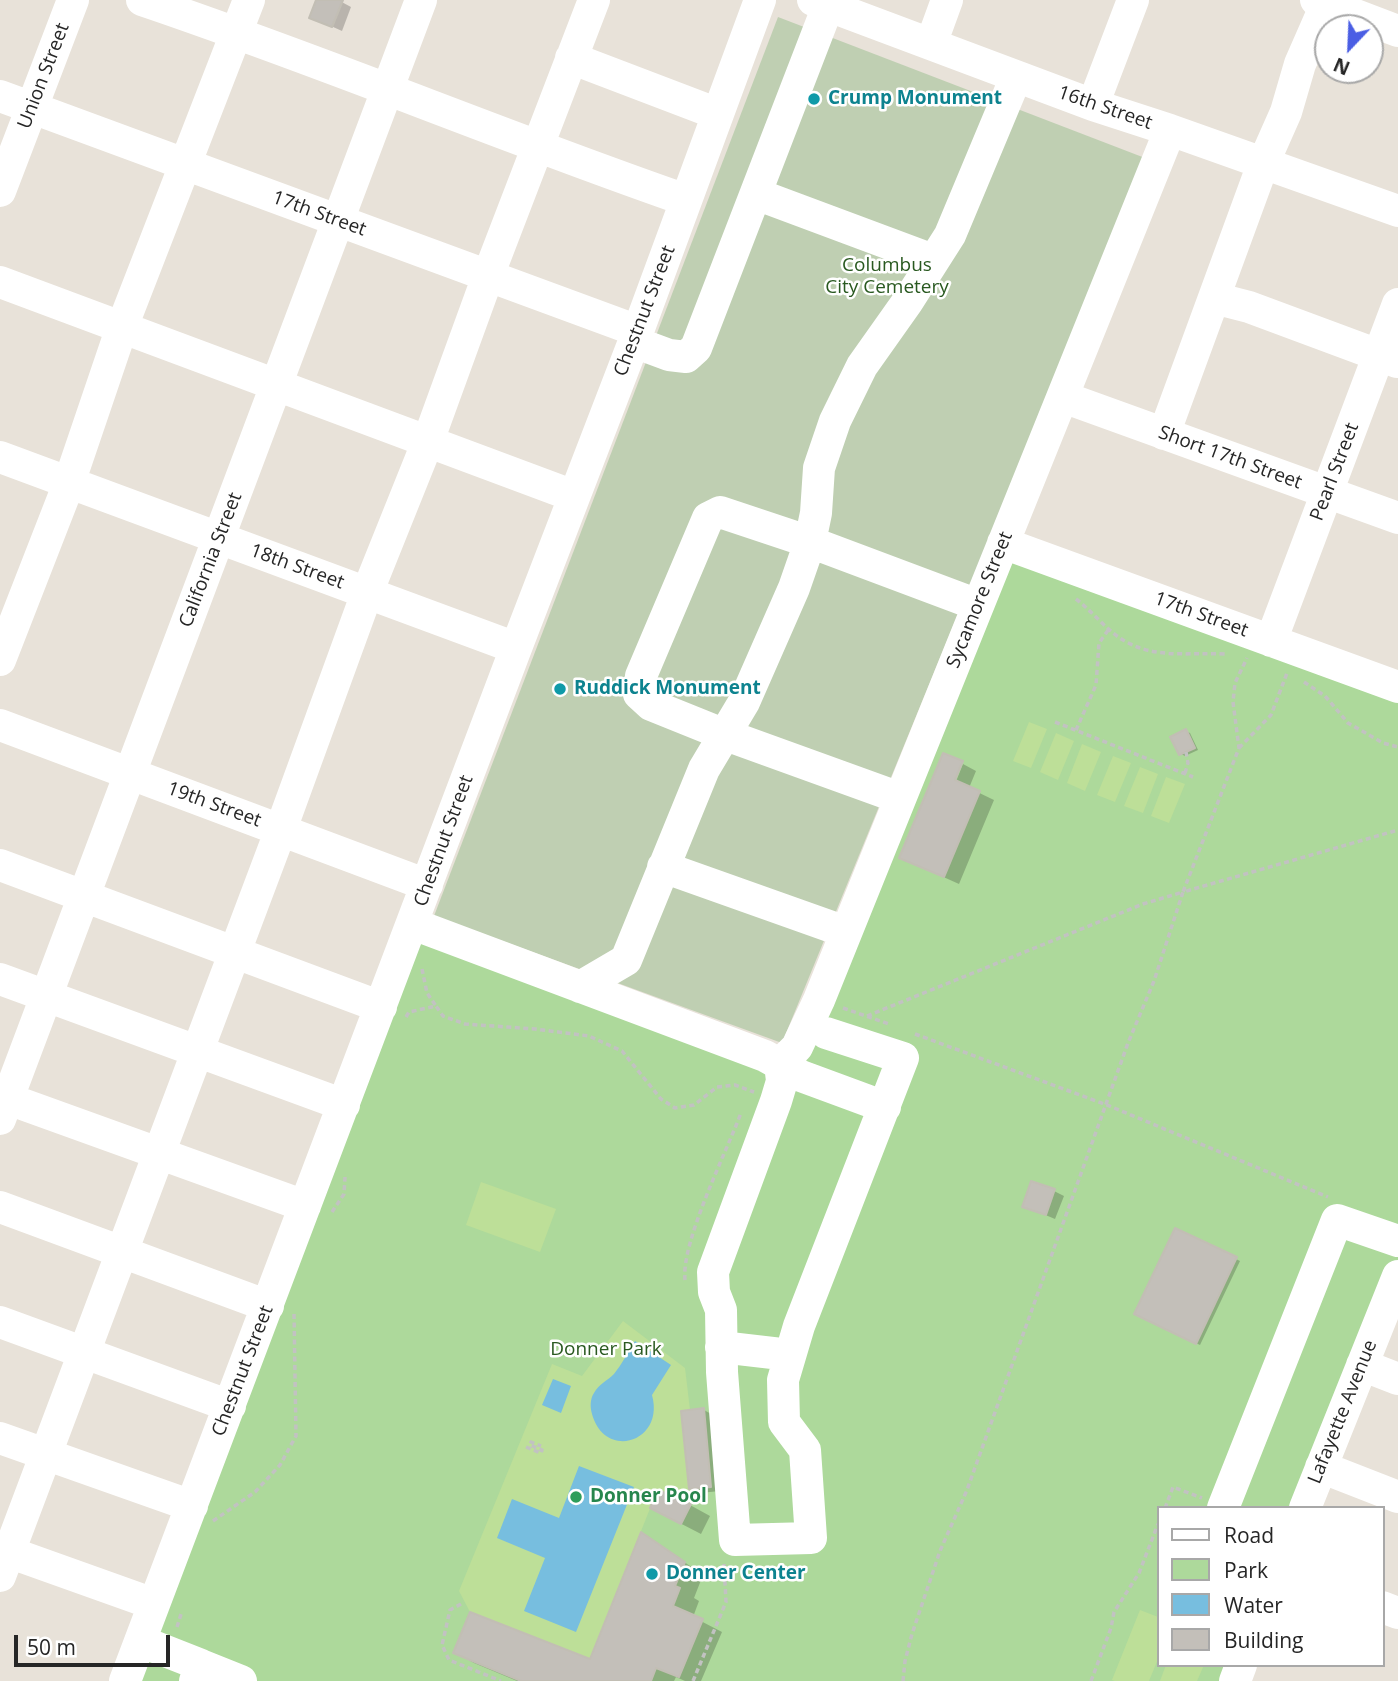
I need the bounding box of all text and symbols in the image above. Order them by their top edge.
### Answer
north arrow [1314,14,1384,84]
street label: Union Street [13,20,75,132]
text: N [1329,52,1354,81]
street label: 16th Street [1055,81,1155,135]
place label: Crump Monument [828,88,1002,110]
marker: Crump Monument [806,91,822,107]
street label: 17th Street [269,187,369,241]
street label: Chestnut Street [610,242,680,380]
park label: Columbus City Cemetery [825,255,949,299]
street label: Pearl Street [1306,420,1364,524]
street label: Short 17th Street [1155,421,1305,495]
street label: California Street [175,489,247,631]
street label: Sycamore Street [942,528,1018,672]
street label: 18th Street [247,540,347,594]
street label: 17th Street [1151,588,1251,642]
place label: Ruddick Monument [574,678,761,700]
marker: Ruddick Monument [552,681,568,697]
street label: Chestnut Street [410,772,478,910]
street label: 19th Street [164,778,264,832]
street label: Chestnut Street [208,1302,278,1440]
street label: Lafayette Avenue [1304,1337,1382,1487]
park label: Donner Park [550,1339,662,1361]
place label: Donner Pool [590,1486,707,1508]
marker: Donner Pool [568,1489,584,1505]
legend [1156,1506,1384,1667]
text: Road [1224,1521,1274,1549]
text: Park [1224,1556,1268,1584]
place label: Donner Center [666,1563,806,1585]
marker: Donner Center [644,1566,660,1582]
text: Water [1224,1591,1283,1619]
scale bar [18,1622,173,1666]
text: Building [1224,1626,1303,1654]
text: 50 m [27,1633,76,1661]

